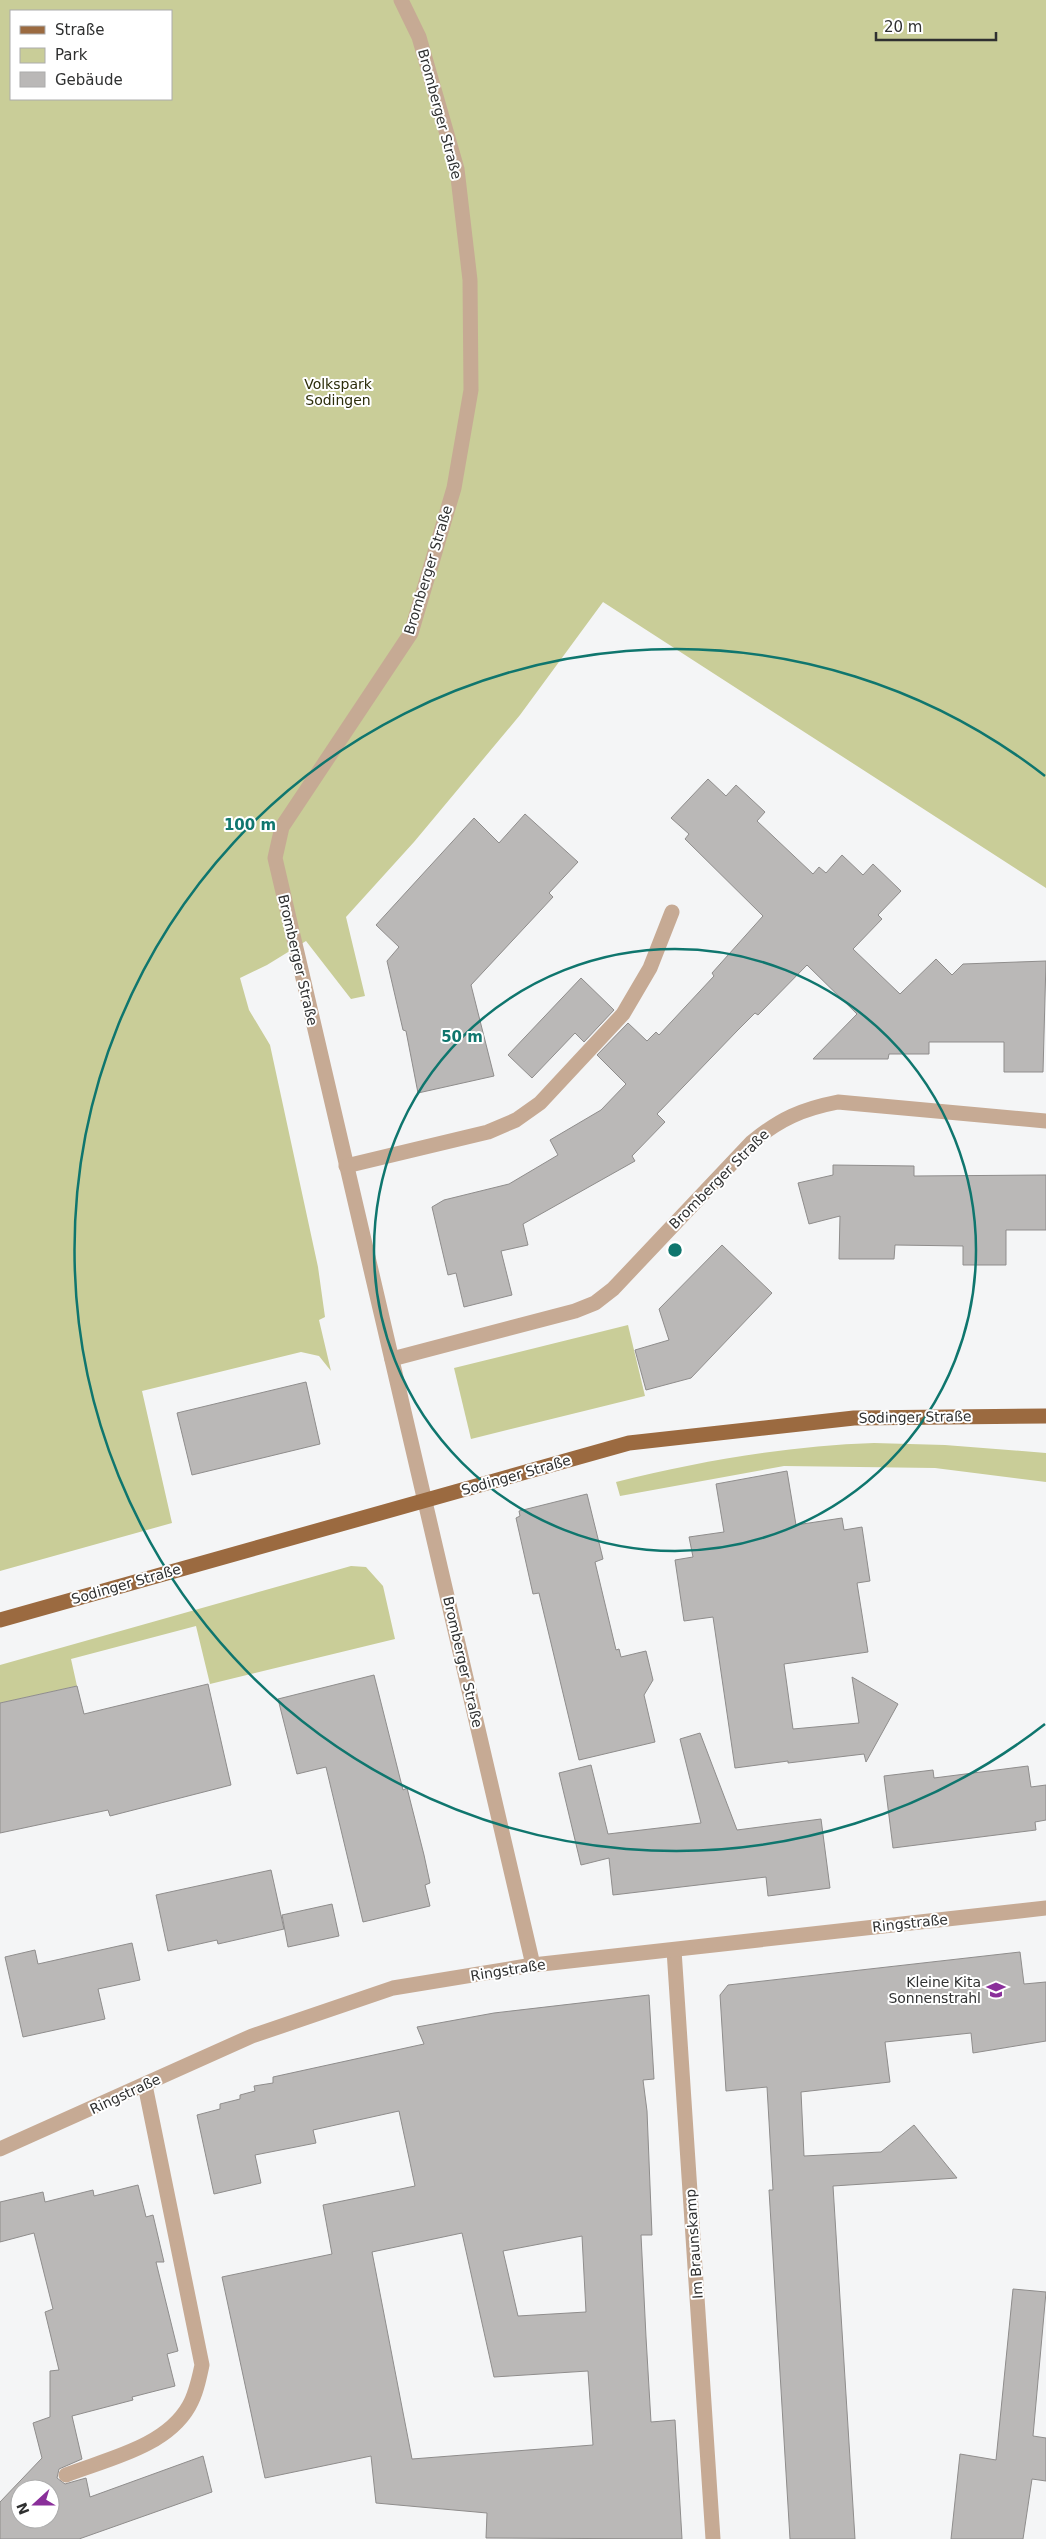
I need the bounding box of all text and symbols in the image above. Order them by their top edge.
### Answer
legend [10,10,172,100]
scale bar [876,10,996,42]
text: 20 m [884,18,922,36]
text: Straße [55,21,104,39]
text: Park [55,46,88,64]
street label: Bromberger Straße [415,47,465,181]
text: Gebäude [55,71,123,89]
park label: Volkspark Sodingen [304,376,373,408]
street label: Bromberger Straße [401,504,455,636]
text: 100 m [224,816,276,834]
street label: Bromberger Straße [275,893,321,1027]
text: 50 m [441,1028,483,1046]
street label: Bromberger Straße [666,1126,772,1232]
centre of rings [666,1241,684,1259]
street label: Sodinger Straße [858,1408,972,1426]
street label: Sodinger Straße [460,1452,572,1498]
street label: Sodinger Straße [70,1561,182,1607]
street label: Bromberger Straße [440,1595,486,1729]
street label: Ringstraße [871,1911,949,1935]
street label: Ringstraße [469,1956,547,1984]
place label: Kleine Kita Sonnenstrahl [888,1974,981,2006]
school or university icon: Kleine Kita Sonnenstrahl [985,1979,1007,2001]
street label: Ringstraße [87,2071,163,2117]
street label: Im Braunskamp [682,2188,706,2300]
north arrow [10,2479,60,2529]
text: N [13,2500,32,2517]

